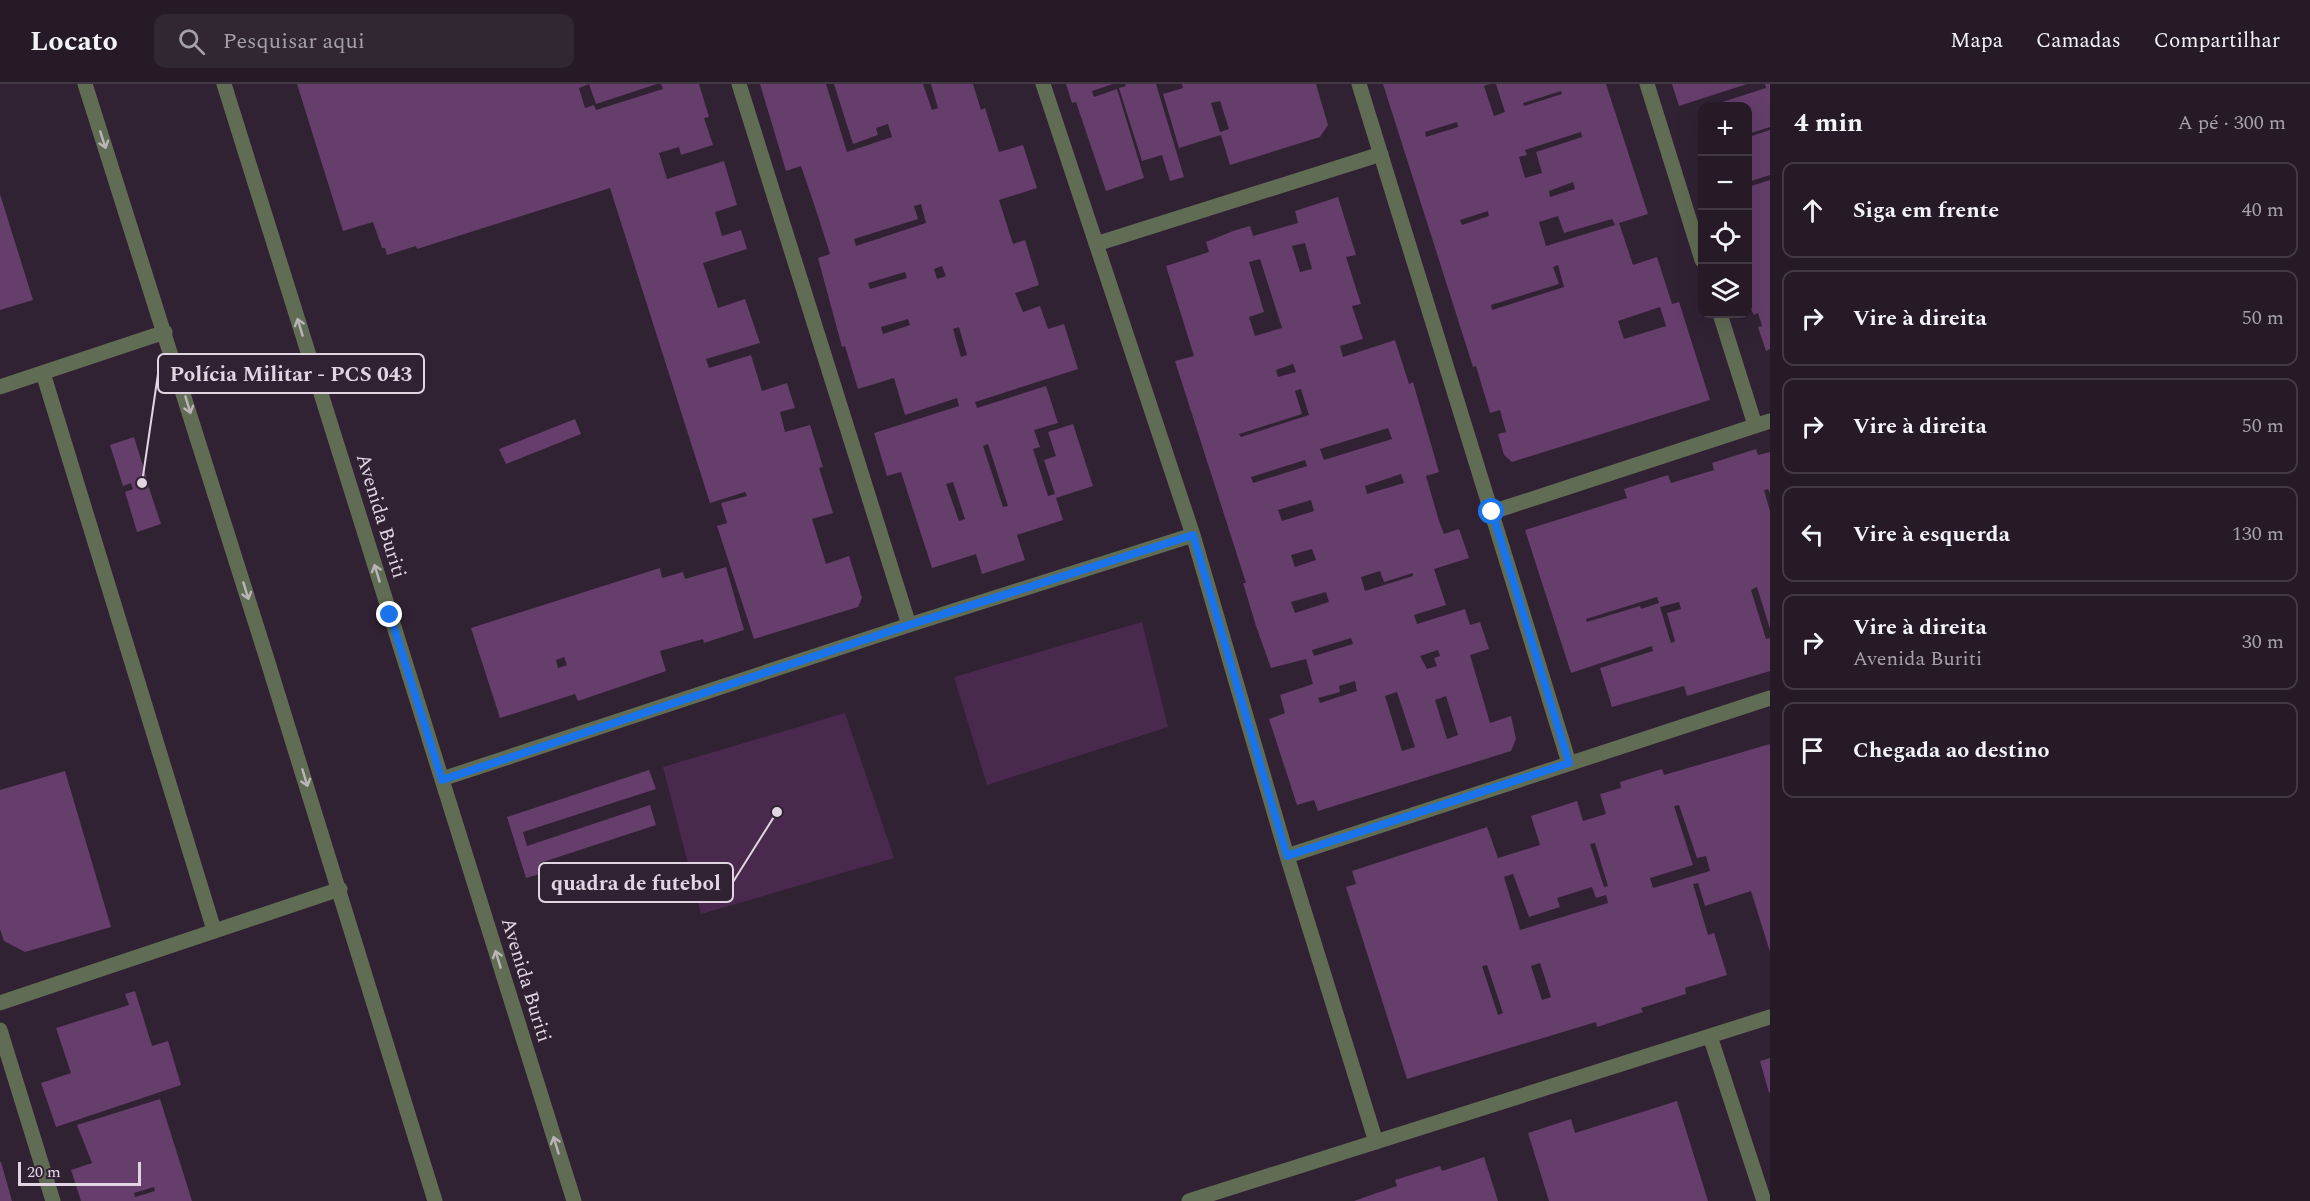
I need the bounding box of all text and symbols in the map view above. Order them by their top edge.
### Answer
search box [154,14,574,68]
text: Locato [30,20,118,63]
icon: search [175,25,208,58]
text: Pesquisar aqui [223,25,365,58]
text: Mapa [1950,25,2003,57]
text: Camadas [2036,25,2121,57]
text: Compartilhar [2154,25,2280,57]
map controls [1698,102,1752,318]
button: + [1698,102,1752,156]
text: 4 min [1794,103,1863,143]
text: A pé · 300 m [2178,108,2286,138]
one-way arrow [98,130,109,149]
button: − [1698,156,1752,210]
icon: ahead [1796,194,1829,227]
text: Siga em frente [1853,194,1999,227]
text: 40 m [2242,195,2284,225]
button: locate [1698,210,1752,264]
button: layers [1698,264,1752,318]
icon: right [1796,302,1829,335]
text: Vire à direita [1853,302,1987,335]
text: 50 m [2242,303,2284,333]
one-way arrow [293,317,304,336]
callout: Polícia Militar - PCS 043 [158,354,424,393]
text: Polícia Militar - PCS 043 [170,359,412,391]
one-way arrow [183,395,194,414]
icon: right [1796,410,1829,443]
text: Vire à direita [1853,410,1987,443]
text: 50 m [2242,411,2284,441]
street label: Avenida Buriti [348,450,414,582]
route start [1478,498,1504,524]
icon: left [1796,518,1829,551]
text: Vire à esquerda [1853,518,2010,551]
text: 130 m [2232,519,2284,549]
one-way arrow [371,564,382,583]
one-way arrow [241,581,252,600]
route end [376,601,402,627]
text: Vire à direita [1853,611,1987,644]
icon: right [1796,626,1829,659]
text: 30 m [2242,627,2284,657]
text: Avenida Buriti [1853,644,1982,674]
icon: arrive [1796,734,1829,767]
text: Chegada ao destino [1853,734,2050,767]
one-way arrow [300,768,311,787]
callout: quadra de futebol [539,863,733,902]
text: quadra de futebol [551,868,721,900]
street label: Avenida Buriti [493,914,559,1046]
one-way arrow [492,950,503,969]
one-way arrow [550,1136,561,1155]
scale bar [18,1159,141,1186]
text: 20 m [27,1160,61,1184]

